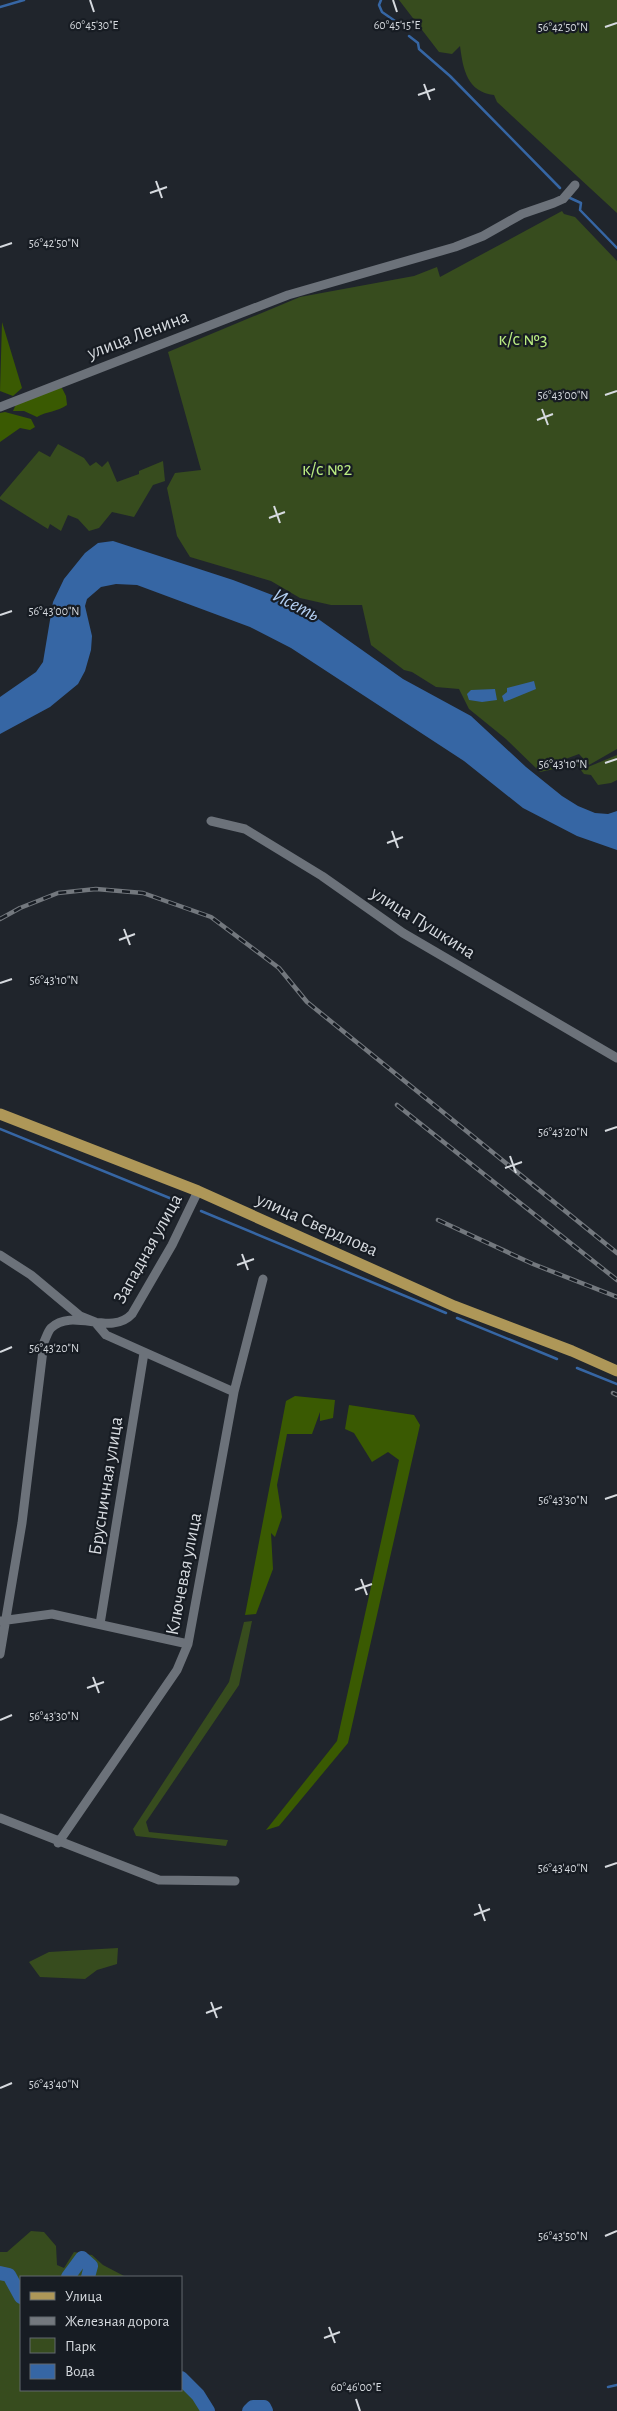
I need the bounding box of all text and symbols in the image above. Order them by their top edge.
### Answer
text: 60°45'30"E [70,19,119,31]
text: 60°45'15"E [374,19,420,31]
text: 56°42'50"N [538,21,588,33]
text: 56°42'50"N [29,237,79,249]
street label: улица Ленина [84,307,192,363]
park label: к/с №3 [498,330,548,349]
text: 56°43'00"N [537,389,589,401]
park label: к/с №2 [302,460,352,479]
water label: Исеть [270,585,322,625]
text: 56°43'00"N [28,605,80,617]
text: 56°43'10"N [539,758,587,770]
street label: улица Пушкина [367,883,479,963]
text: 56°43'10"N [30,974,78,986]
text: 56°43'20"N [538,1126,588,1138]
street label: улица Свердлова [253,1189,381,1260]
street label: Западная улица [110,1191,186,1307]
text: 56°43'20"N [29,1342,79,1354]
street label: Брусничная улица [86,1415,126,1557]
text: 56°43'30"N [538,1494,588,1506]
street label: Ключевая улица [163,1511,205,1637]
text: 56°43'30"N [29,1710,79,1722]
text: 56°43'40"N [538,1862,588,1874]
text: 56°43'40"N [29,2078,79,2090]
text: 56°43'50"N [538,2230,588,2242]
legend [20,2276,182,2391]
text: Улица [65,2289,102,2304]
text: Железная дорога [65,2314,170,2329]
text: Парк [65,2339,96,2354]
text: Вода [65,2364,95,2379]
text: 60°46'00"E [331,2381,382,2393]

